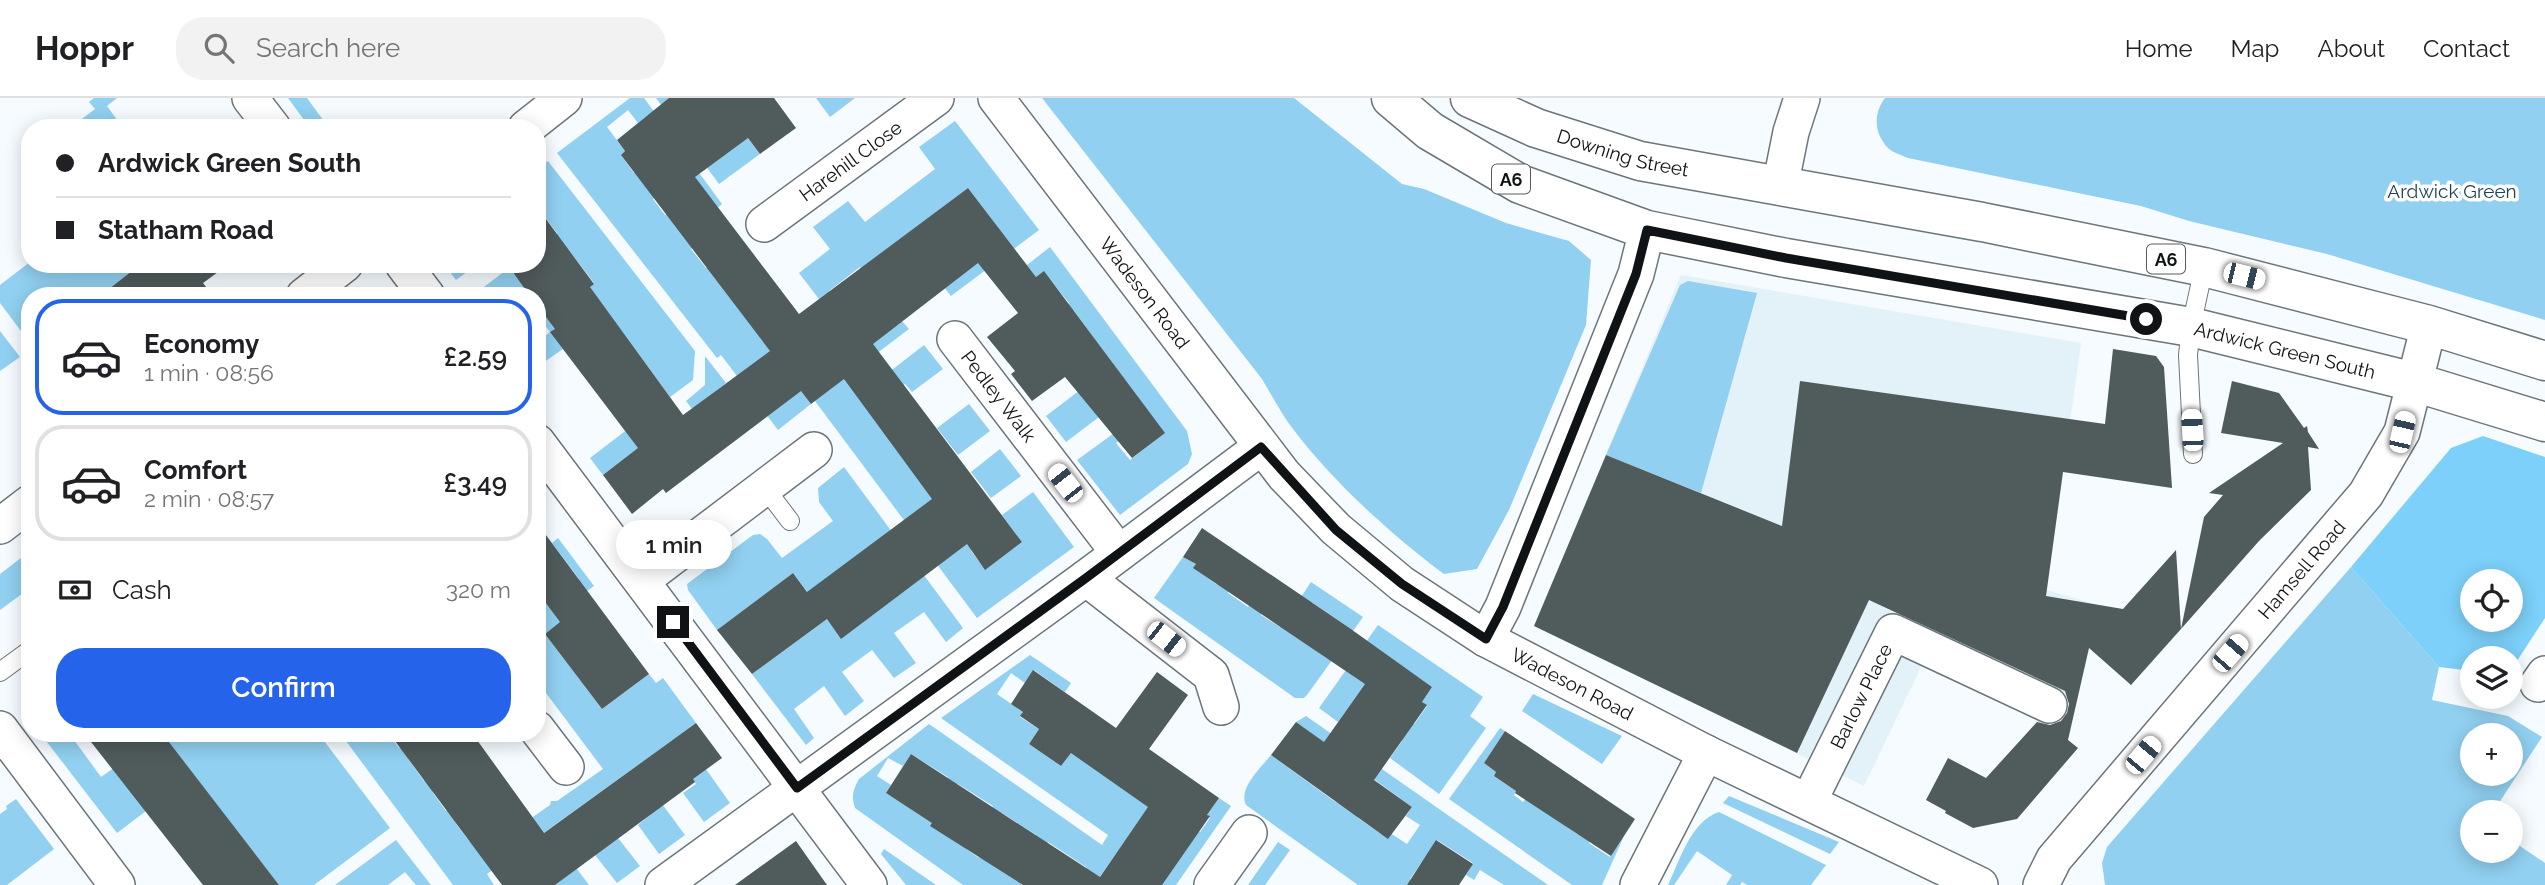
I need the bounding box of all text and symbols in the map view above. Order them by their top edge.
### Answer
search box [176,17,666,80]
text: Hoppr [35,29,134,68]
icon: search [200,29,238,67]
text: Search here [256,33,400,63]
text: Home [2125,34,2193,63]
text: Map [2231,34,2279,63]
text: About [2317,34,2385,63]
text: Contact [2423,34,2510,63]
street label: Harehill Close [795,116,906,206]
street label: Downing Street [1554,124,1691,181]
text: Ardwick Green South [98,148,361,178]
road number: A6 [1492,164,1530,194]
park label: Ardwick Green [2387,180,2517,202]
text: Statham Road [98,215,274,245]
street label: Wadeson Road [1095,233,1194,353]
road number: A6 [2147,244,2185,274]
car [2222,261,2267,291]
route start [2130,303,2162,335]
street label: Ardwick Green South [2192,317,2378,383]
icon: car [60,326,123,389]
text: Economy [144,329,259,359]
text: £2.59 [444,342,507,372]
street label: Pedley Walk [957,346,1041,446]
text: 1 min · 08:56 [144,359,274,386]
car [2181,408,2204,452]
car [2388,409,2417,455]
icon: car [60,452,123,515]
text: Comfort [144,455,247,485]
car [1044,460,1087,506]
text: £3.49 [443,468,507,498]
text: 2 min · 08:57 [144,485,274,512]
street label: Hamsell Road [2253,516,2350,623]
callout: 1 min [615,520,731,570]
text: 1 min [645,531,703,558]
map controls [2460,569,2523,863]
button: locate [2460,569,2523,632]
icon: cash [56,571,94,609]
text: Cash [112,575,172,605]
text: 320 m [446,576,511,603]
route end [657,606,689,638]
car [1143,618,1190,660]
car [2209,630,2252,676]
street label: Barlow Place [1826,640,1896,752]
street label: Wadeson Road [1508,643,1637,724]
button: layers [2460,646,2523,709]
button: Confirm [56,648,511,728]
button: + [2460,723,2523,786]
car [2122,732,2165,778]
button: − [2460,800,2523,863]

